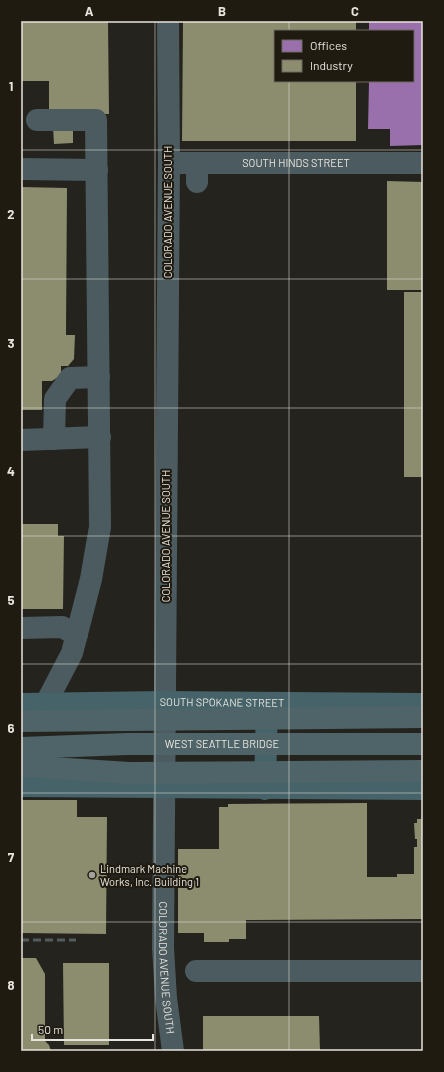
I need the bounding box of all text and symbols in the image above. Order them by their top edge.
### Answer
text: A [85,3,94,19]
text: B [218,3,226,19]
text: C [351,3,359,19]
legend [274,30,414,82]
text: Offices [310,38,347,52]
text: Industry [310,58,353,72]
text: 1 [9,78,13,94]
street label: COLORADO AVENUE SOUTH [161,146,174,278]
street label: SOUTH HINDS STREET [242,156,350,169]
text: 2 [7,206,15,222]
text: 3 [7,335,15,351]
text: 4 [7,463,15,479]
street label: COLORADO AVENUE SOUTH [159,470,172,602]
text: 5 [7,592,15,608]
street label: SOUTH SPOKANE STREET [160,695,284,709]
text: 6 [8,720,15,736]
street label: WEST SEATTLE BRIDGE [165,737,279,750]
text: 7 [8,849,15,865]
place label: Lindmark Machine Works, Inc. Building 1 [100,862,199,888]
marker: Lindmark Machine Works, Inc. Building 1 [87,870,97,880]
street label: COLORADO AVENUE SOUTH [157,902,178,1035]
text: 8 [7,977,15,993]
scale bar [32,1016,153,1042]
text: 50 m [38,1022,63,1036]

